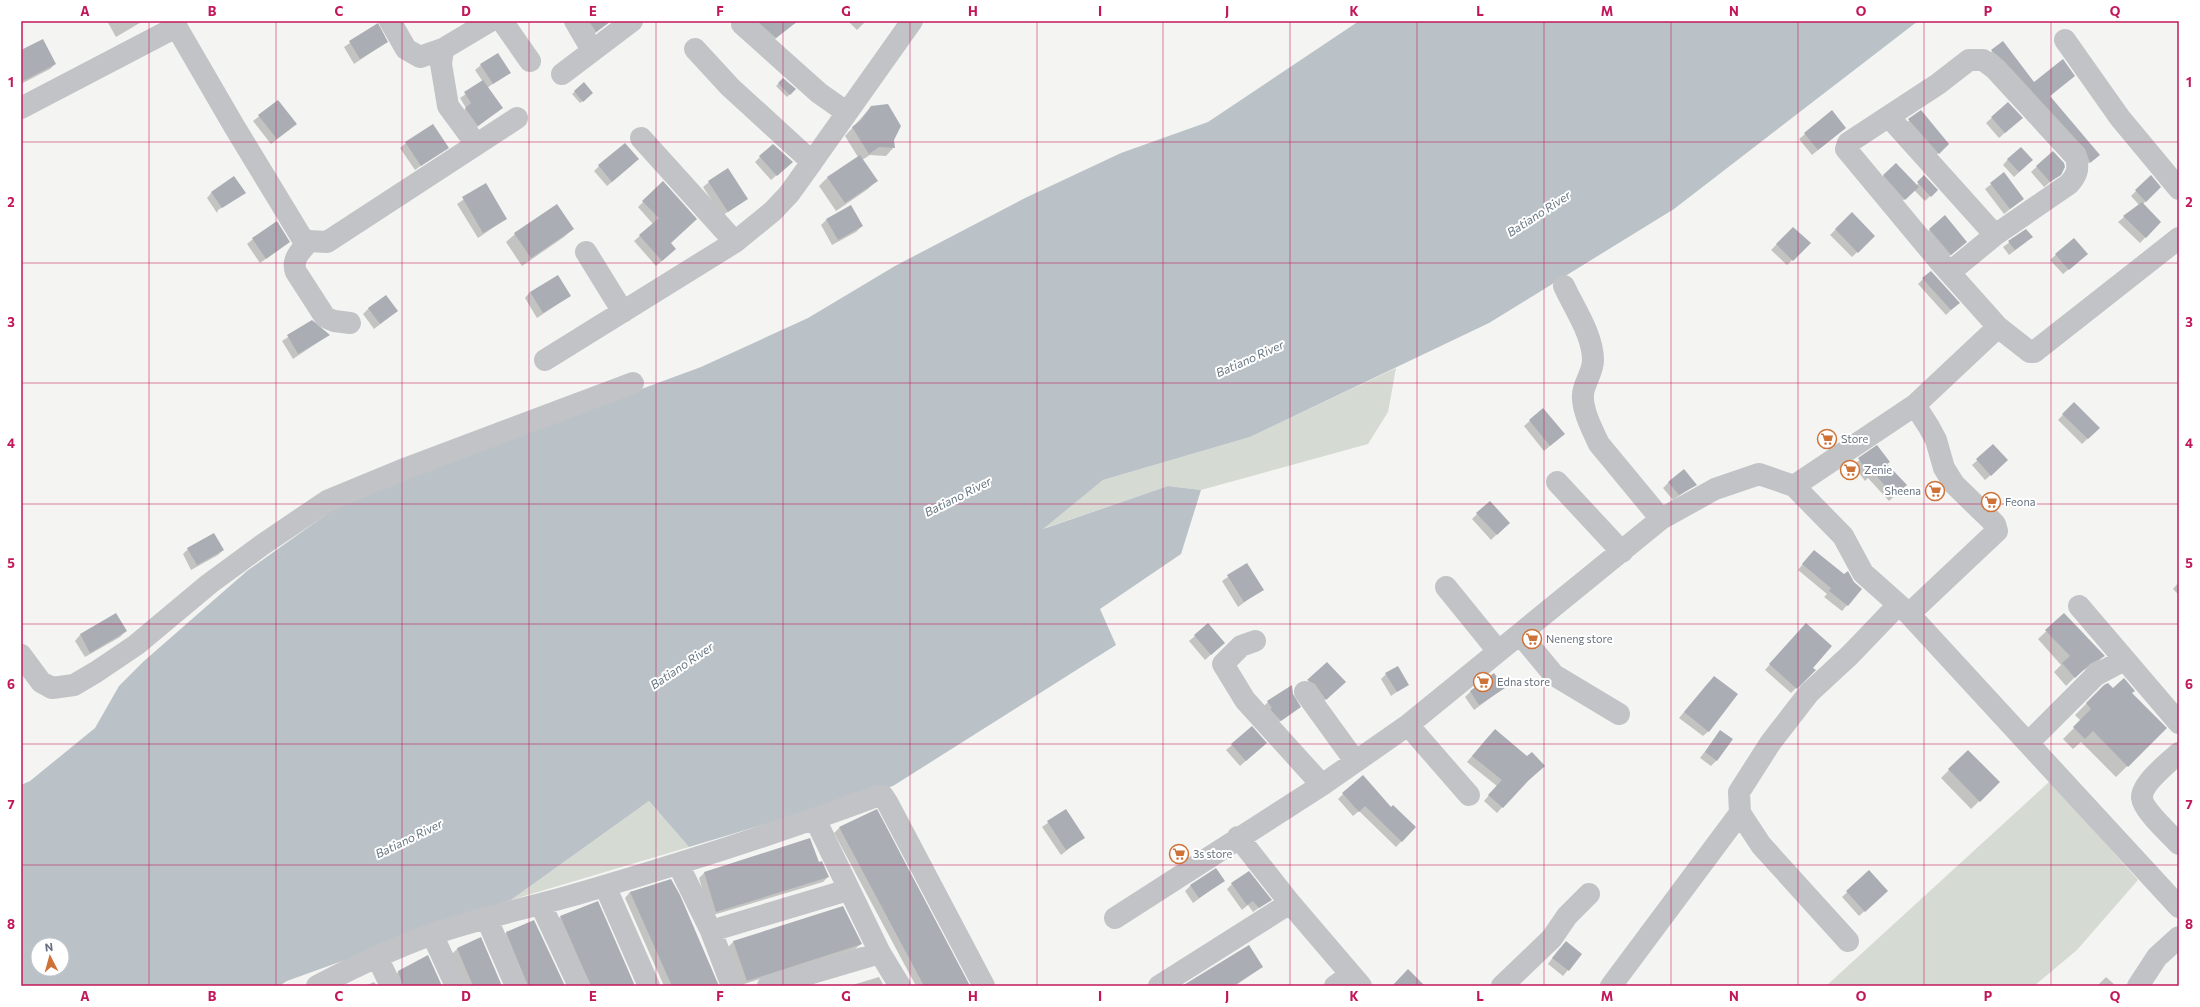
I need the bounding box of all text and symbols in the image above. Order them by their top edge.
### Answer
text: A [80,3,90,19]
text: B [208,3,217,19]
text: C [335,3,344,19]
text: D [461,3,471,19]
text: E [589,3,597,19]
text: F [716,3,724,19]
text: G [841,3,851,19]
text: H [968,3,978,19]
text: I [1098,3,1102,19]
text: J [1225,3,1229,19]
text: K [1349,3,1359,19]
text: L [1476,3,1484,19]
text: M [1601,3,1613,19]
text: N [1729,3,1739,19]
text: O [1856,3,1867,19]
text: P [1984,3,1993,19]
text: Q [2110,3,2121,19]
text: 1 [8,74,14,90]
text: 1 [2186,74,2192,90]
water label: Batiano River [1504,187,1574,239]
text: 2 [7,194,15,210]
text: 2 [2185,194,2193,210]
text: 3 [7,314,15,330]
text: 3 [2185,314,2193,330]
water label: Batiano River [1213,336,1287,379]
supermarket icon: Store [1816,428,1838,450]
place label: Store [1841,432,1869,445]
text: 4 [7,435,15,451]
text: 4 [2185,435,2193,451]
supermarket icon: Zenie [1839,459,1861,481]
place label: Zenie [1864,463,1892,476]
water label: Batiano River [922,473,994,519]
supermarket icon: Sheena [1924,480,1946,502]
place label: Sheena [1885,484,1921,497]
supermarket icon: Feona [1980,491,2002,513]
place label: Feona [2005,495,2036,508]
text: 5 [7,555,15,571]
text: 5 [2185,555,2193,571]
supermarket icon: Neneng store [1521,628,1543,650]
place label: Neneng store [1546,632,1613,645]
water label: Batiano River [647,638,717,691]
supermarket icon: Edna store [1472,671,1494,693]
place label: Edna store [1497,675,1550,688]
text: 6 [7,676,15,692]
text: 6 [2185,676,2193,692]
text: 7 [7,796,15,812]
text: 7 [2185,796,2193,812]
water label: Batiano River [373,815,445,860]
supermarket icon: 3s store [1168,843,1190,865]
place label: 3s store [1193,847,1233,860]
text: 8 [7,916,15,932]
text: 8 [2185,916,2193,932]
north arrow [30,937,70,977]
text: N [44,940,54,953]
text: A [80,988,90,1004]
text: B [208,988,217,1004]
text: C [335,988,344,1004]
text: D [461,988,471,1004]
text: E [589,988,597,1004]
text: F [716,988,724,1004]
text: G [841,988,851,1004]
text: H [968,988,978,1004]
text: I [1098,988,1102,1004]
text: J [1225,988,1229,1004]
text: K [1349,988,1359,1004]
text: L [1476,988,1484,1004]
text: M [1601,988,1613,1004]
text: N [1729,988,1739,1004]
text: O [1856,988,1867,1004]
text: P [1984,988,1993,1004]
text: Q [2110,988,2121,1004]

